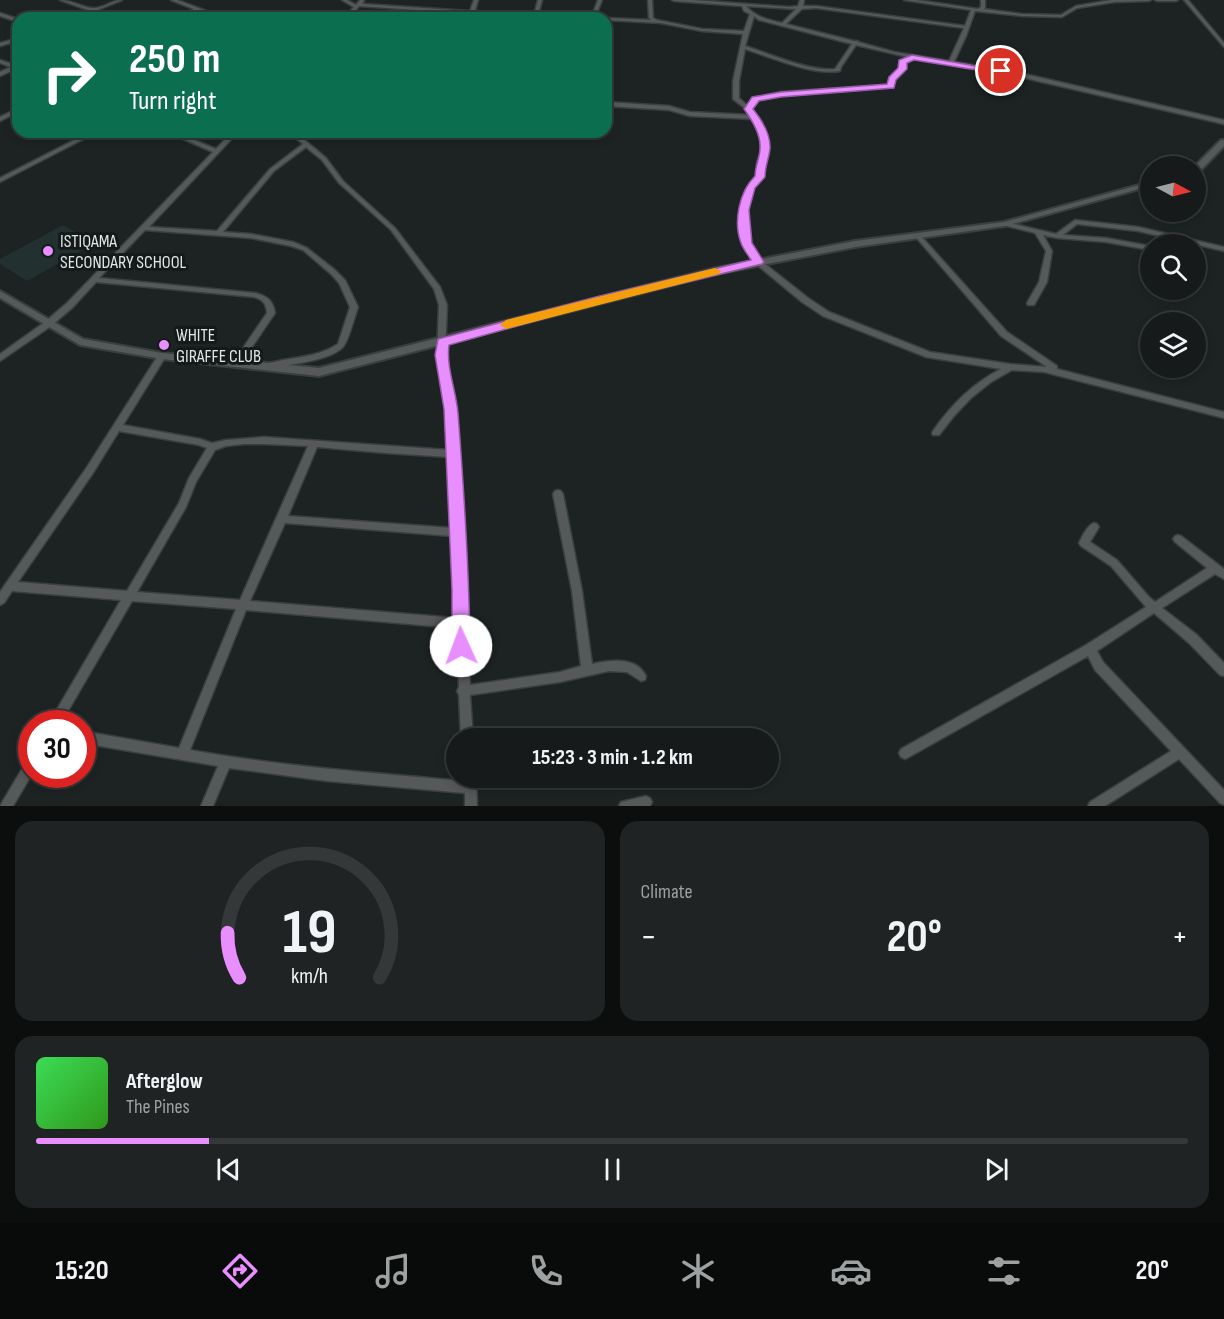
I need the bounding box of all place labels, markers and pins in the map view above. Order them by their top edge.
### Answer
pin [975,45,1026,96]
place label: ISTIQAMA SECONDARY SCHOOL [60,231,187,273]
marker: ISTIQAMA SECONDARY SCHOOL [41,244,55,258]
place label: WHITE GIRAFFE CLUB [176,325,261,367]
marker: WHITE GIRAFFE CLUB [157,338,171,352]

